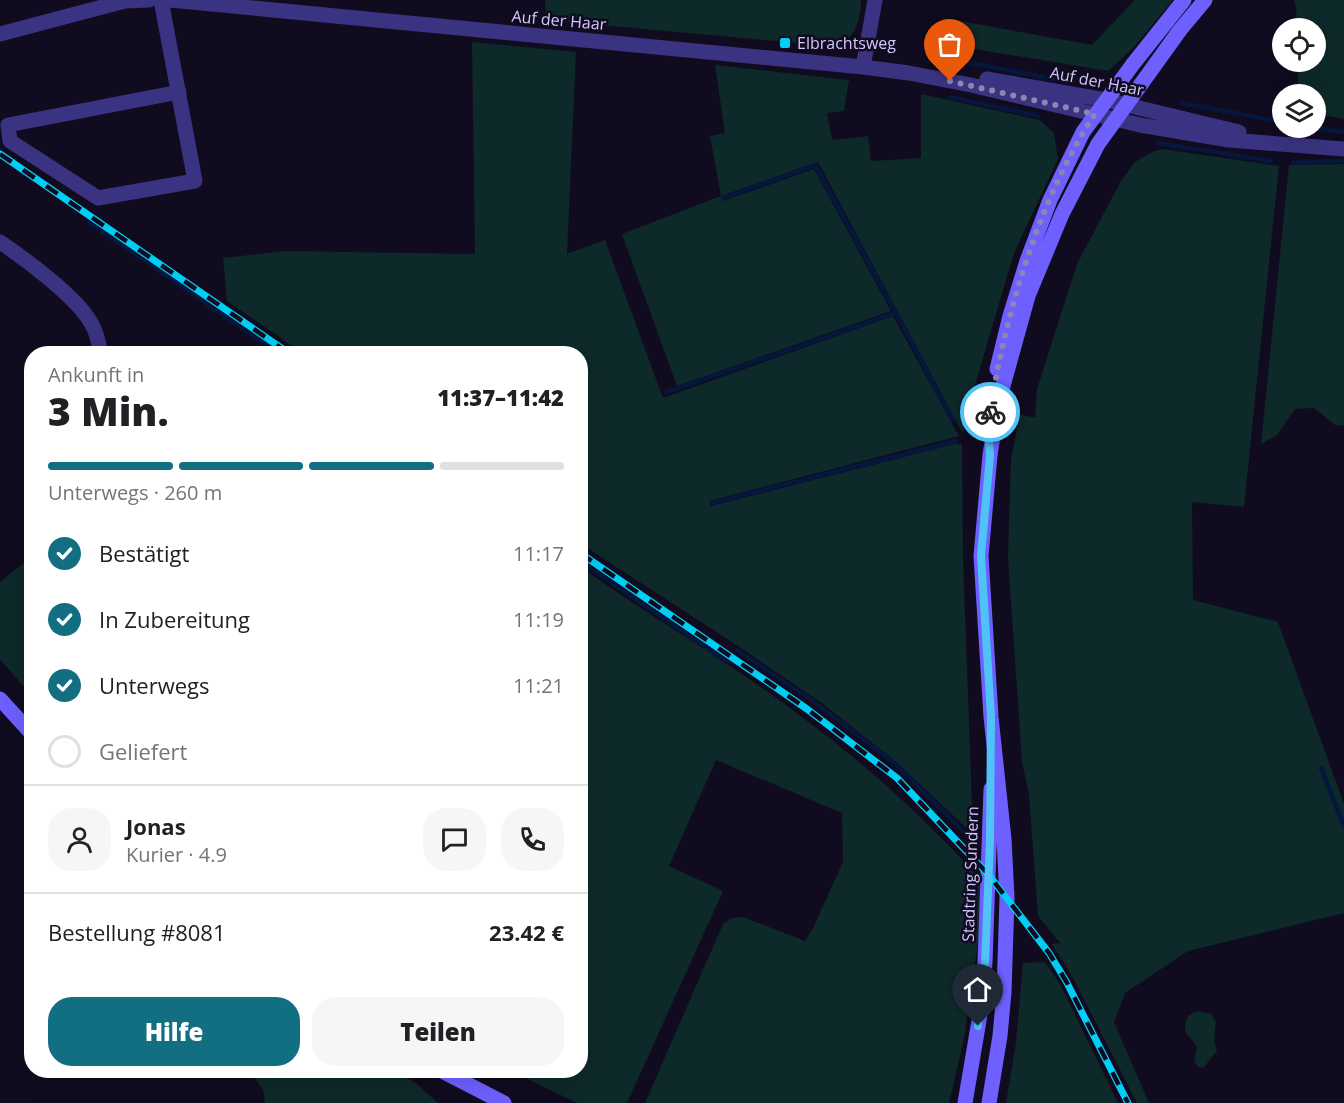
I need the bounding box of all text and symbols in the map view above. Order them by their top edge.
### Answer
street label: Auf der Haar [511,5,608,35]
map controls [1272,18,1326,138]
button: locate [1272,18,1326,72]
pin [924,19,975,81]
icon: bag [933,28,966,61]
place label: Elbrachtsweg [797,32,896,54]
marker: Elbrachtsweg [778,36,792,50]
street label: Auf der Haar [1048,61,1146,101]
button: layers [1272,84,1326,138]
text: Ankunft in [48,361,144,388]
text: 11:37–11:42 [437,382,564,412]
courier [960,382,1020,442]
text: 3 Min. [48,384,169,437]
icon: bike [974,396,1007,429]
text: Unterwegs · 260 m [48,479,222,506]
icon: check [48,537,81,570]
text: Bestätigt [99,538,189,568]
text: 11:17 [513,540,564,567]
icon: check [48,603,81,636]
text: In Zubereitung [99,604,250,634]
text: 11:19 [513,606,564,633]
icon: check [48,669,81,702]
text: Unterwegs [99,670,210,700]
text: 11:21 [513,672,564,699]
text: Geliefert [99,736,187,766]
street label: Stadtring Sundern [957,806,983,942]
button: person [48,808,111,871]
button: chat [423,808,486,871]
button: phone [501,808,564,871]
text: Jonas [126,811,186,841]
text: Kurier · 4.9 [126,841,227,868]
text: Bestellung #8081 [48,917,226,947]
text: 23.42 € [489,917,564,947]
pin [952,964,1003,1026]
icon: home [961,973,994,1006]
button: Hilfe [48,997,300,1066]
button: Teilen [312,997,564,1066]

